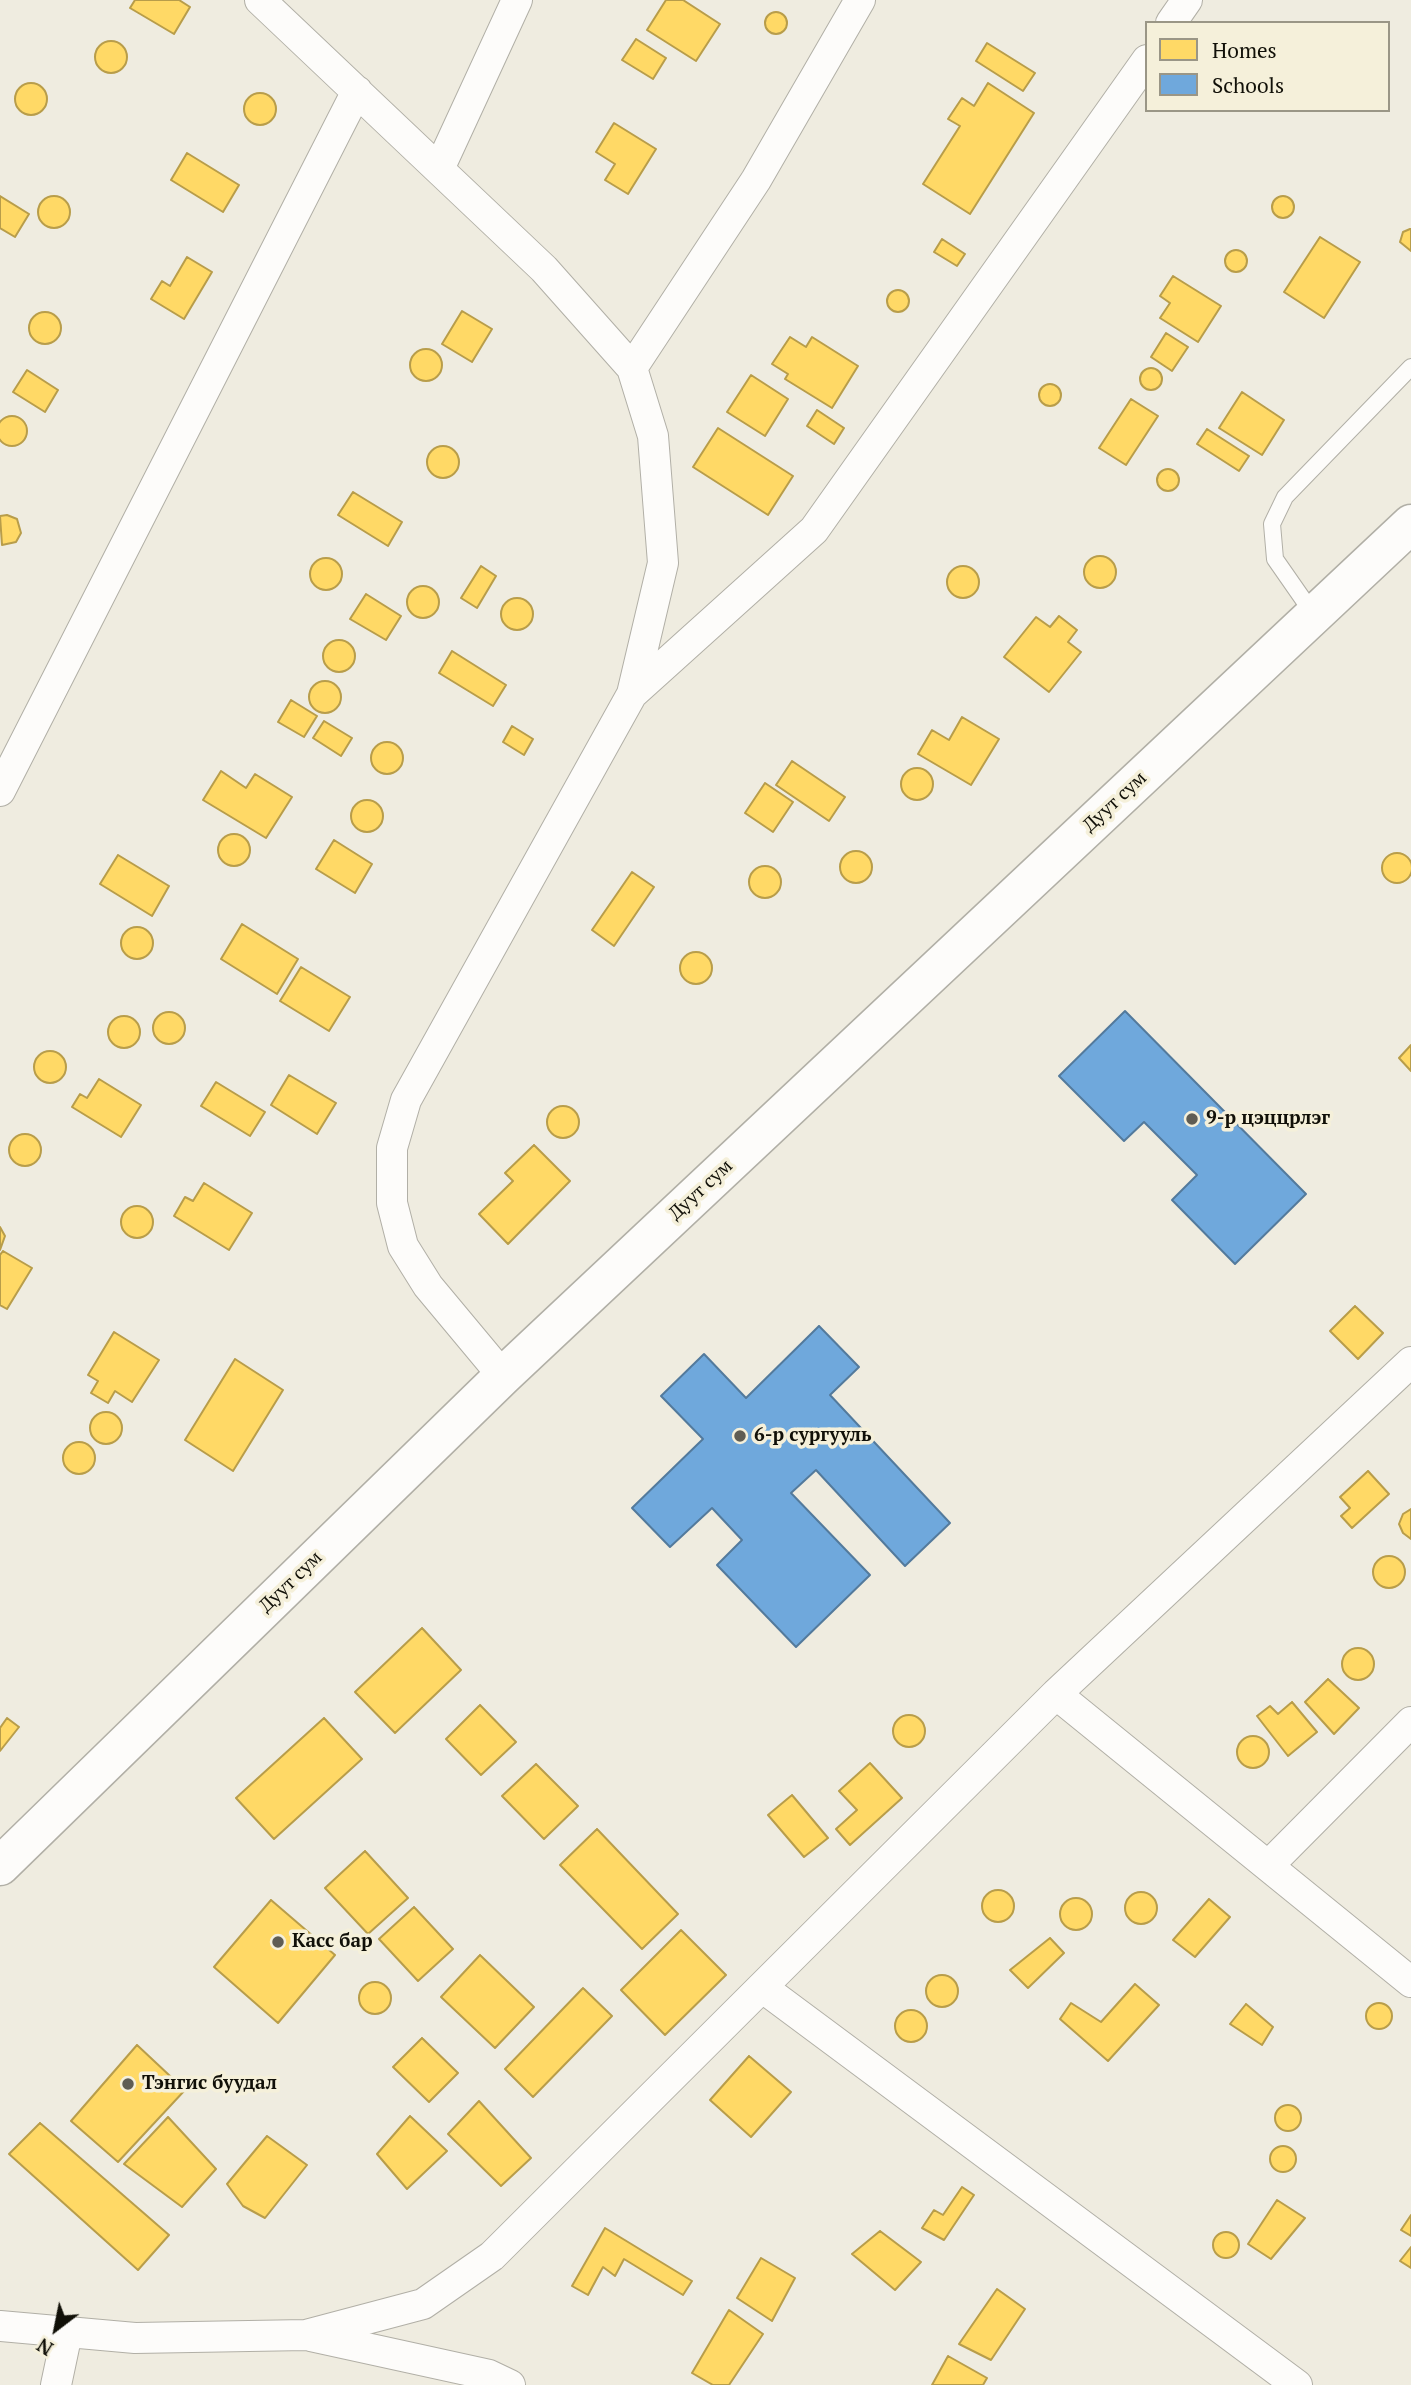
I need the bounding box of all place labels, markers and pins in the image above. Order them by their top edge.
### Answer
place label: 9-р цэццрлэг [1206,1108,1330,1130]
marker: 9-р цэццрлэг [1184,1111,1200,1127]
place label: 6-р сургууль [754,1425,872,1447]
marker: 6-р сургууль [732,1428,748,1444]
place label: Касс бар [292,1931,373,1953]
marker: Касс бар [270,1934,286,1950]
place label: Тэнгис буудал [142,2073,277,2095]
marker: Тэнгис буудал [120,2076,136,2092]

